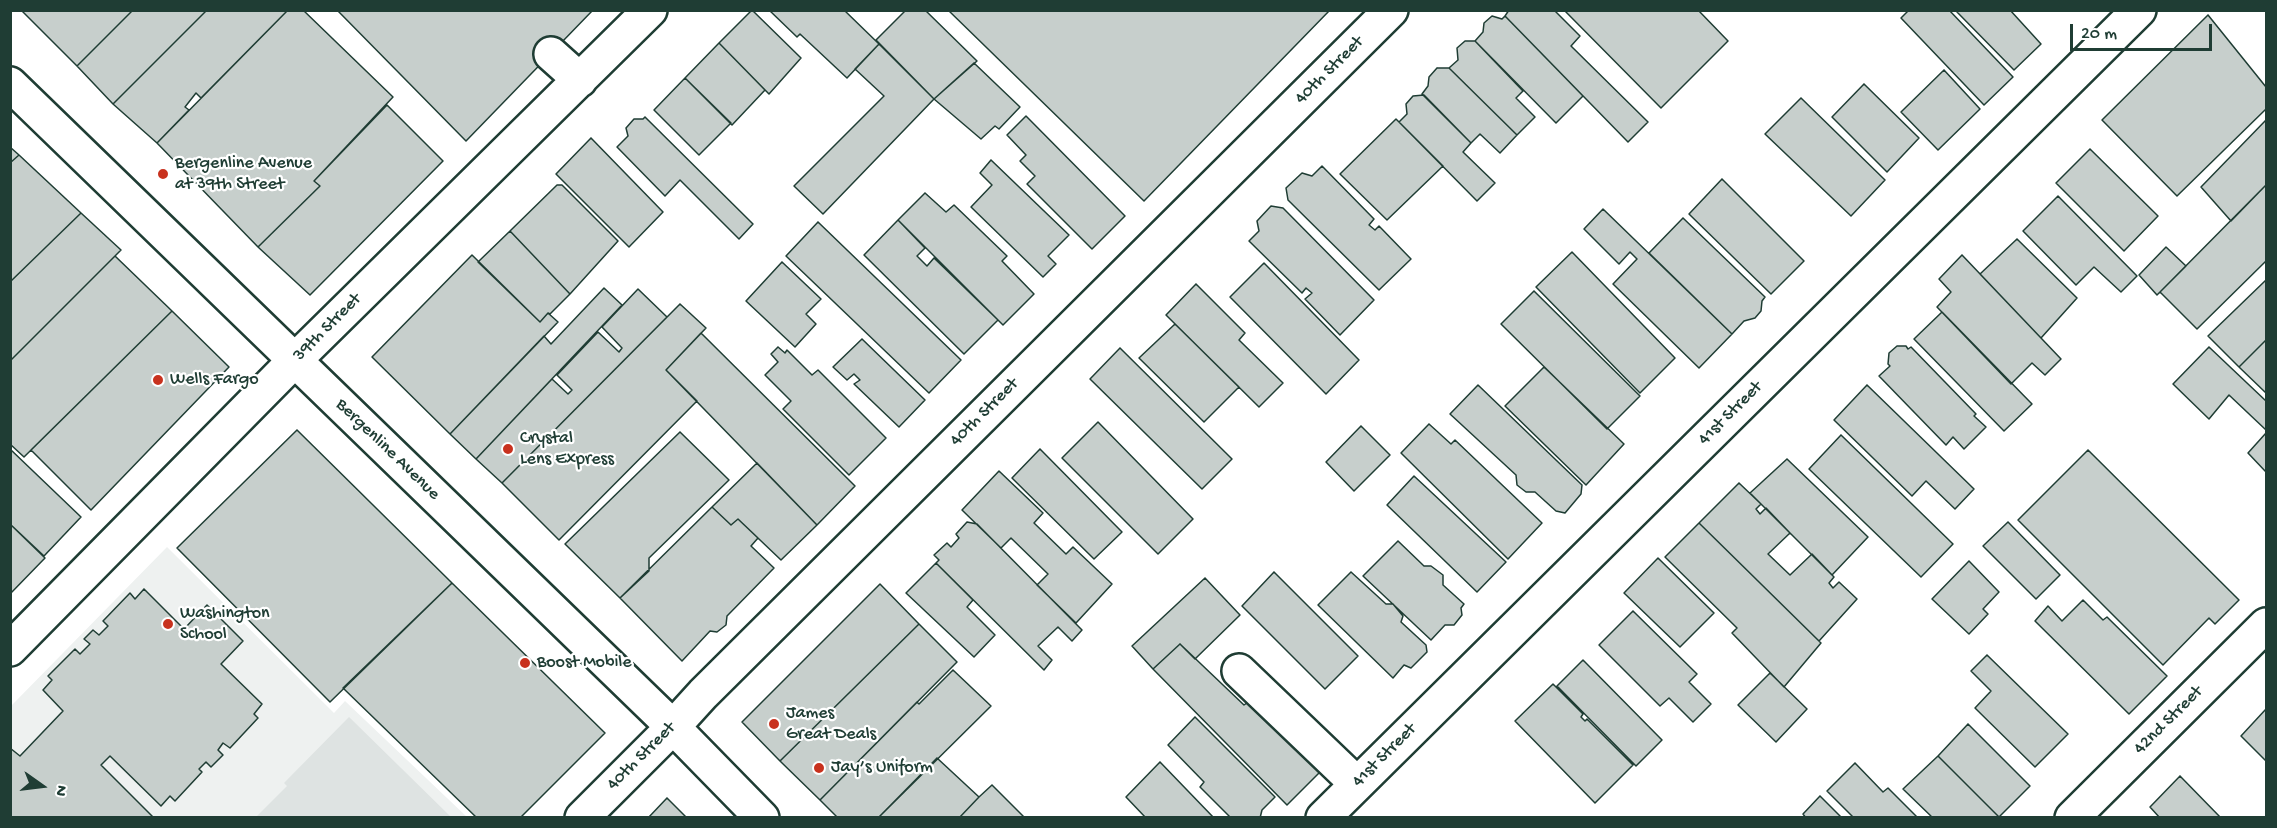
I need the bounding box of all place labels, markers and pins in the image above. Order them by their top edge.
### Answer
place label: Bergenline Avenue at 39th Street [175,153,312,195]
marker: Bergenline Avenue at 39th Street [156,167,170,181]
place label: Wells Fargo [170,369,259,391]
marker: Wells Fargo [151,373,165,387]
place label: Crystal Lens Express [520,428,614,470]
marker: Crystal Lens Express [501,442,515,456]
place label: Washington School [180,603,270,646]
marker: Washington School [161,617,175,631]
place label: Boost Mobile [537,652,632,674]
marker: Boost Mobile [518,656,532,670]
place label: James Great Deals [786,703,876,746]
marker: James Great Deals [767,717,781,731]
place label: Jay’s Uniform [831,757,933,779]
marker: Jay’s Uniform [812,761,826,775]

